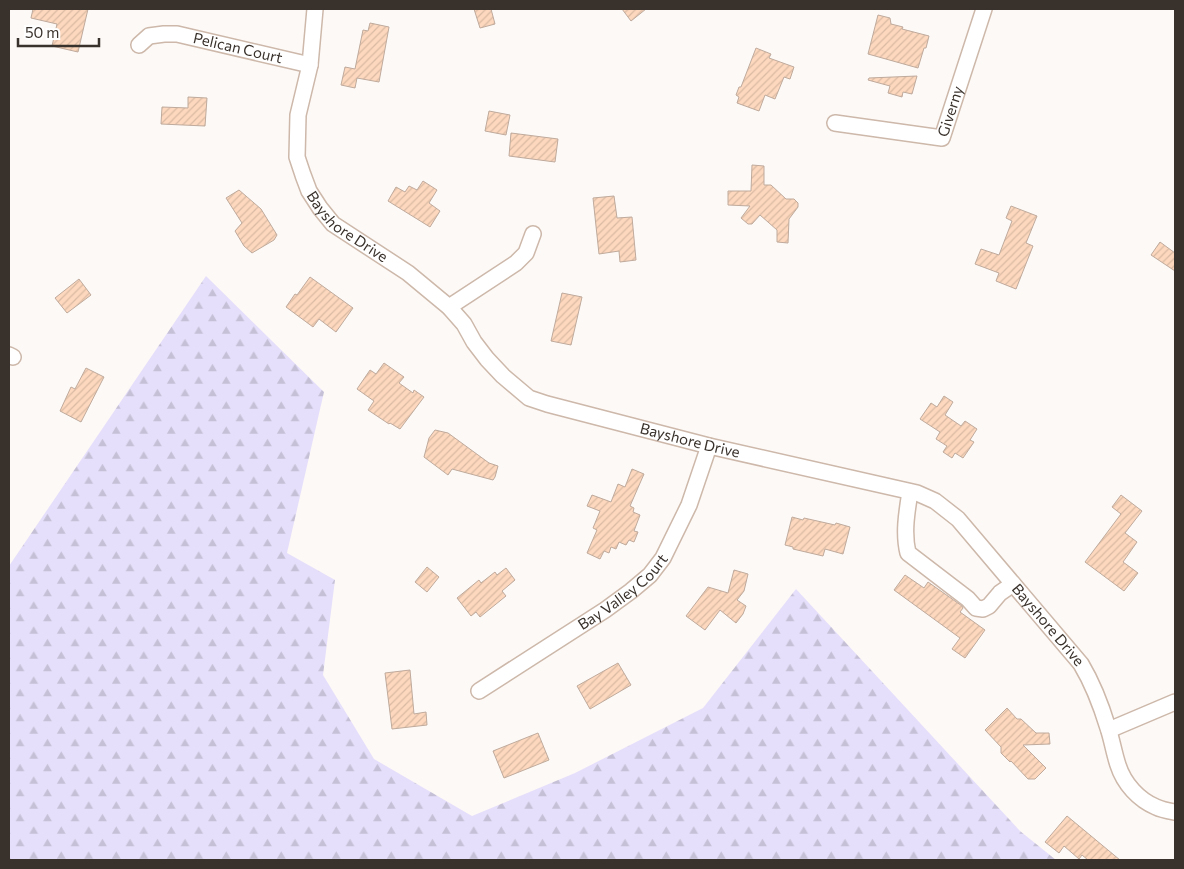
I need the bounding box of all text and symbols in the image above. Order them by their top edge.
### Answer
scale bar [18,15,99,47]
text: 50 m [25,23,59,41]
street label: Pelican Court [192,28,285,66]
street label: Giverny [933,83,966,139]
street label: Bayshore Drive [303,187,392,266]
street label: Bayshore Drive [638,419,742,461]
street label: Bay Valley Court [574,550,671,633]
street label: Bayshore Drive [1009,580,1089,669]

